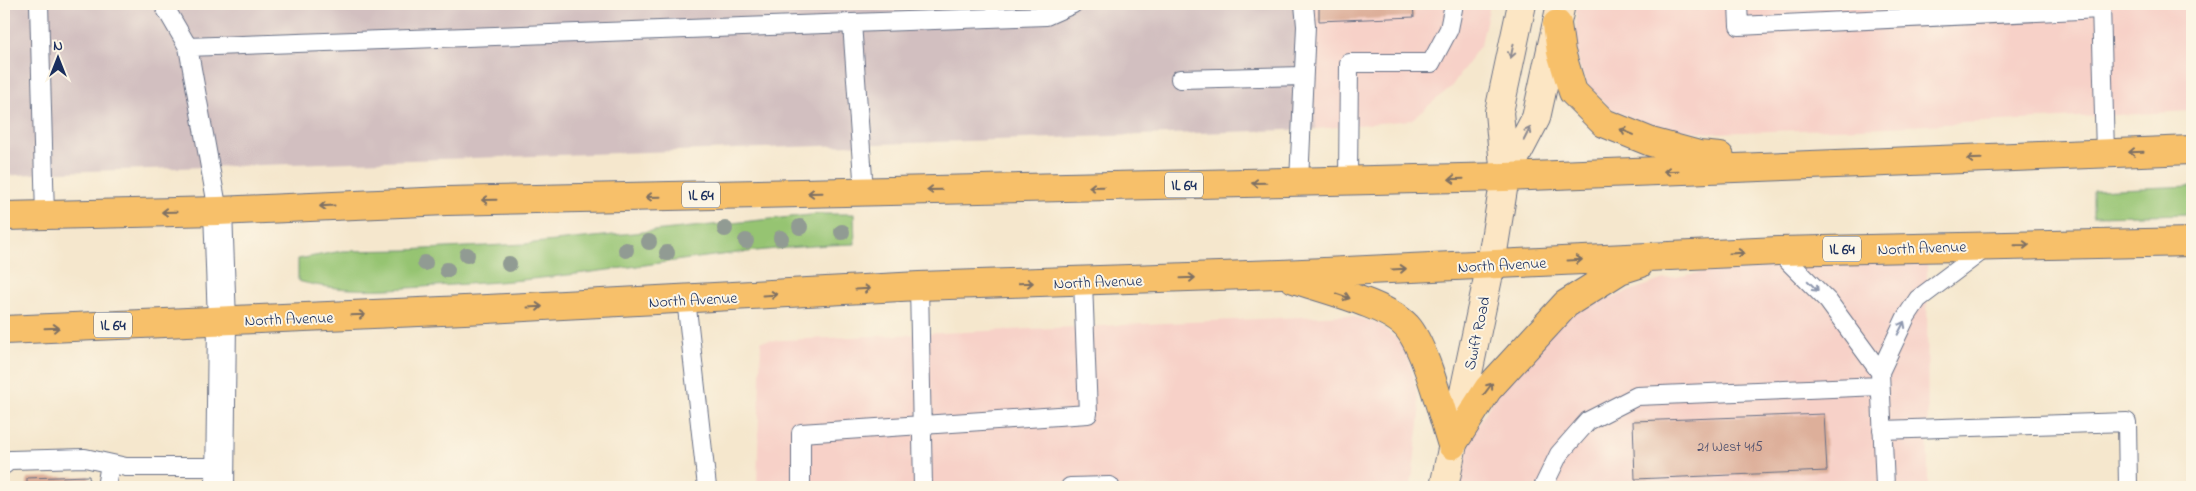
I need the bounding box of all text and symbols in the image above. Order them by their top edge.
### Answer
north arrow [32,32,82,82]
text: N [53,36,63,57]
one-way arrow [1506,43,1516,59]
one-way arrow [1523,127,1532,142]
one-way arrow [1620,127,1635,136]
one-way arrow [2128,147,2144,157]
one-way arrow [1966,154,1982,164]
one-way arrow [1664,166,1680,176]
road number: IL 64 [1165,172,1203,198]
one-way arrow [1448,174,1464,184]
one-way arrow [1251,178,1267,188]
road number: IL 64 [682,182,720,208]
one-way arrow [1089,182,1105,191]
one-way arrow [926,185,942,195]
one-way arrow [807,188,824,198]
one-way arrow [645,192,661,201]
one-way arrow [481,195,498,205]
one-way arrow [319,201,335,211]
one-way arrow [161,207,178,217]
street label: North Avenue [1877,235,1968,263]
road number: IL 64 [1823,236,1861,262]
one-way arrow [2014,240,2030,249]
one-way arrow [1729,249,1745,258]
street label: North Avenue [1457,252,1548,280]
one-way arrow [1566,256,1582,265]
one-way arrow [1391,264,1407,273]
street label: North Avenue [1053,269,1144,297]
one-way arrow [1180,273,1196,282]
one-way arrow [1017,279,1033,288]
one-way arrow [1807,279,1819,292]
one-way arrow [855,285,871,294]
street label: North Avenue [648,287,739,315]
one-way arrow [761,290,777,299]
one-way arrow [1335,292,1350,301]
street label: Swift Road [1458,294,1497,372]
one-way arrow [527,302,543,311]
street label: North Avenue [244,306,335,334]
one-way arrow [350,310,366,319]
road number: IL 64 [94,312,132,338]
one-way arrow [1896,320,1906,335]
one-way arrow [44,323,60,332]
one-way arrow [1483,383,1494,396]
house number: 21 West 415 [1697,437,1763,458]

